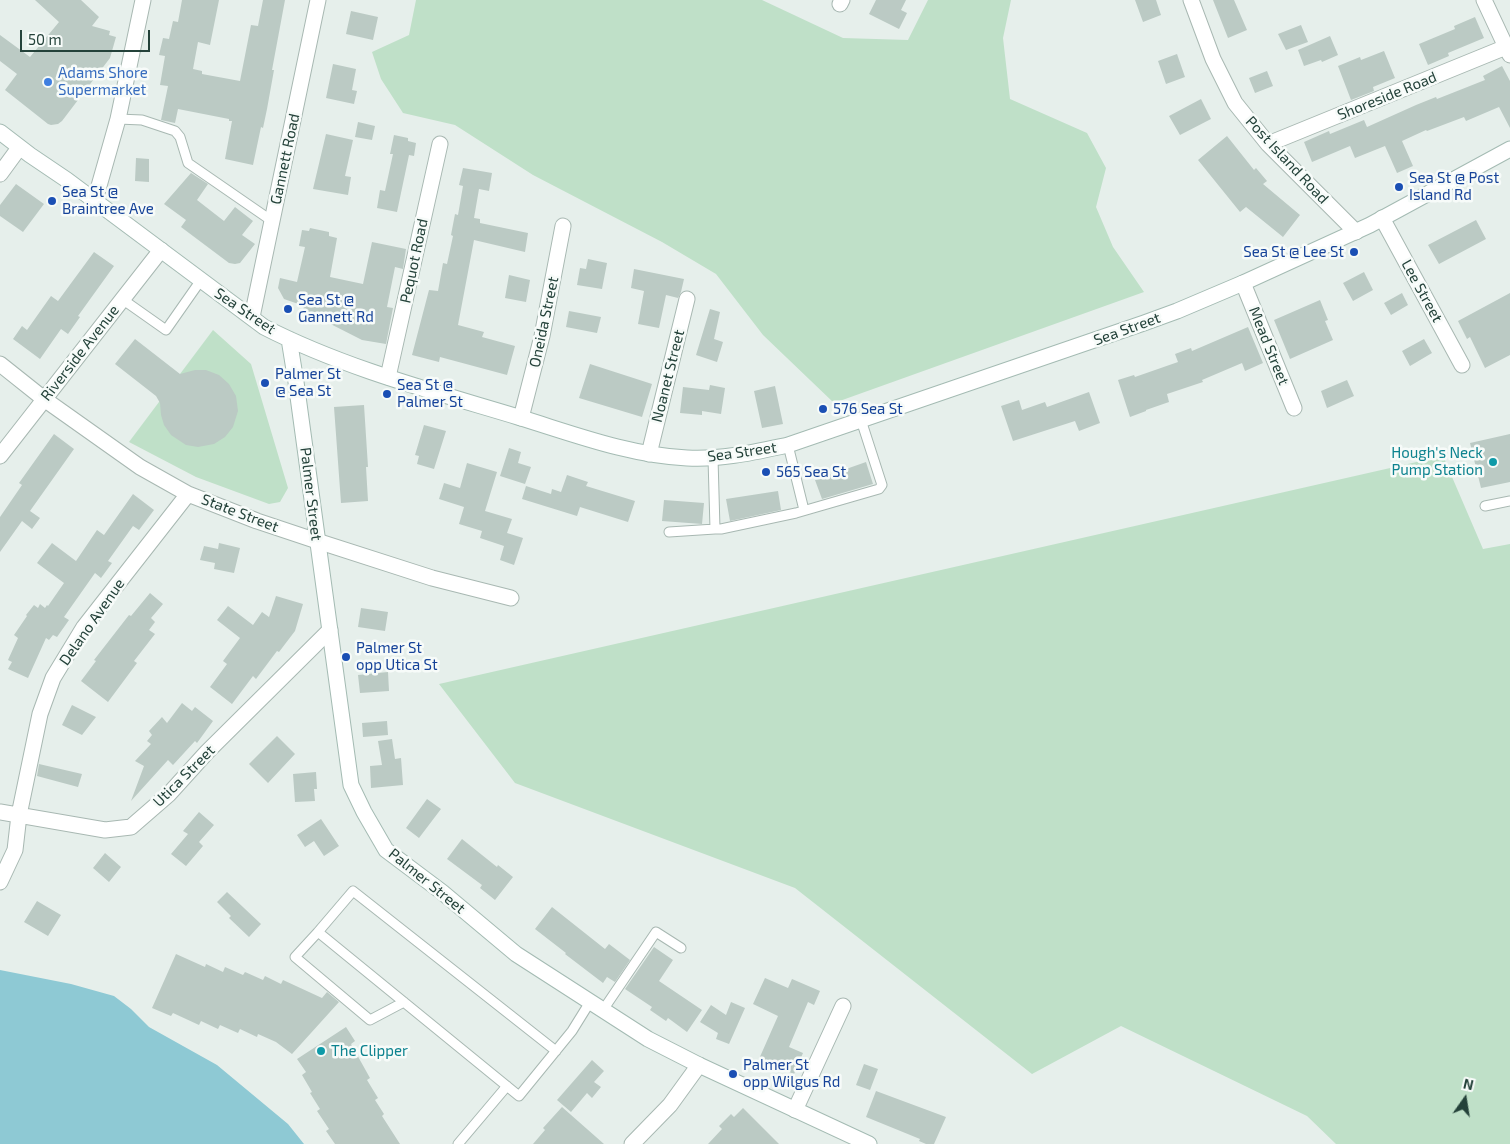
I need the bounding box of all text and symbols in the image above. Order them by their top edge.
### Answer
scale bar [22,20,152,52]
text: 50 m [28,30,62,48]
place label: Adams Shore Supermarket [58,64,148,99]
street label: Shoreside Road [1335,68,1439,124]
marker: Adams Shore Supermarket [42,76,54,88]
street label: Gannett Road [267,112,303,206]
street label: Post Island Road [1242,112,1332,208]
place label: Sea St @ Post Island Rd [1409,169,1499,204]
marker: Sea St @ Post Island Rd [1393,181,1405,193]
place label: Sea St @ Braintree Ave [62,183,154,218]
marker: Sea St @ Braintree Ave [46,195,58,207]
street label: Pequot Road [396,217,432,305]
place label: Sea St @ Lee St [1243,243,1344,261]
marker: Sea St @ Lee St [1348,246,1360,258]
street label: Lee Street [1397,257,1447,325]
street label: Oneida Street [526,275,562,369]
street label: Sea Street [211,284,279,338]
place label: Sea St @ Gannett Rd [298,291,374,326]
street label: Riverside Avenue [37,302,123,404]
marker: Sea St @ Gannett Rd [282,303,294,315]
street label: Mead Street [1245,304,1293,388]
street label: Sea Street [1091,309,1163,349]
street label: Noanet Street [648,328,688,424]
place label: Palmer St @ Sea St [275,365,341,400]
place label: Sea St @ Palmer St [397,376,463,411]
marker: Palmer St @ Sea St [259,377,271,389]
marker: Sea St @ Palmer St [381,388,393,400]
place label: 576 Sea St [833,400,903,418]
marker: 576 Sea St [817,403,829,415]
street label: Sea Street [706,438,778,466]
place label: Hough's Neck Pump Station [1391,444,1483,479]
street label: Palmer Street [296,446,326,542]
marker: Hough's Neck Pump Station [1487,456,1499,468]
place label: 565 Sea St [776,463,846,481]
marker: 565 Sea St [760,466,772,478]
street label: State Street [199,490,281,536]
street label: Delano Avenue [56,575,128,669]
place label: Palmer St opp Utica St [356,639,438,674]
marker: Palmer St opp Utica St [340,651,352,663]
street label: Utica Street [149,741,219,811]
street label: Palmer Street [385,845,469,917]
place label: The Clipper [331,1042,408,1060]
marker: The Clipper [315,1045,327,1057]
place label: Palmer St opp Wilgus Rd [743,1056,840,1091]
marker: Palmer St opp Wilgus Rd [727,1068,739,1080]
north arrow [1440,1074,1490,1124]
text: N [1462,1074,1475,1093]

